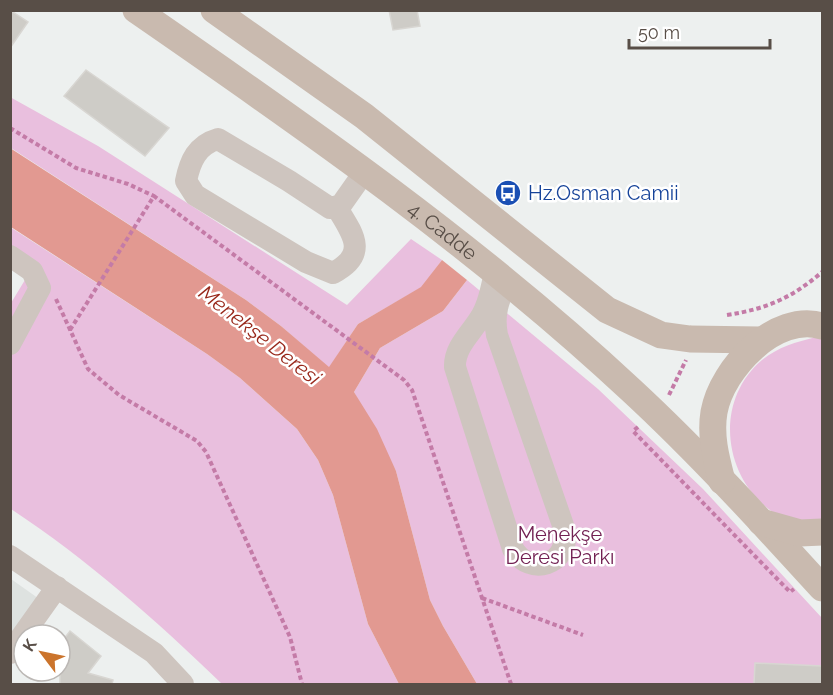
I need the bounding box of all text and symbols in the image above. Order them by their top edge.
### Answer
scale bar [629,12,770,50]
text: 50 m [638,22,680,43]
bus stop icon: Hz.Osman Camii [493,178,523,208]
place label: Hz.Osman Camii [528,181,679,205]
street label: 4. Cadde [403,197,482,265]
water label: Menekşe Deresi [194,280,326,391]
park label: Menekşe Deresi Parkı [506,522,614,569]
north arrow [12,623,72,683]
text: K [19,635,41,655]

